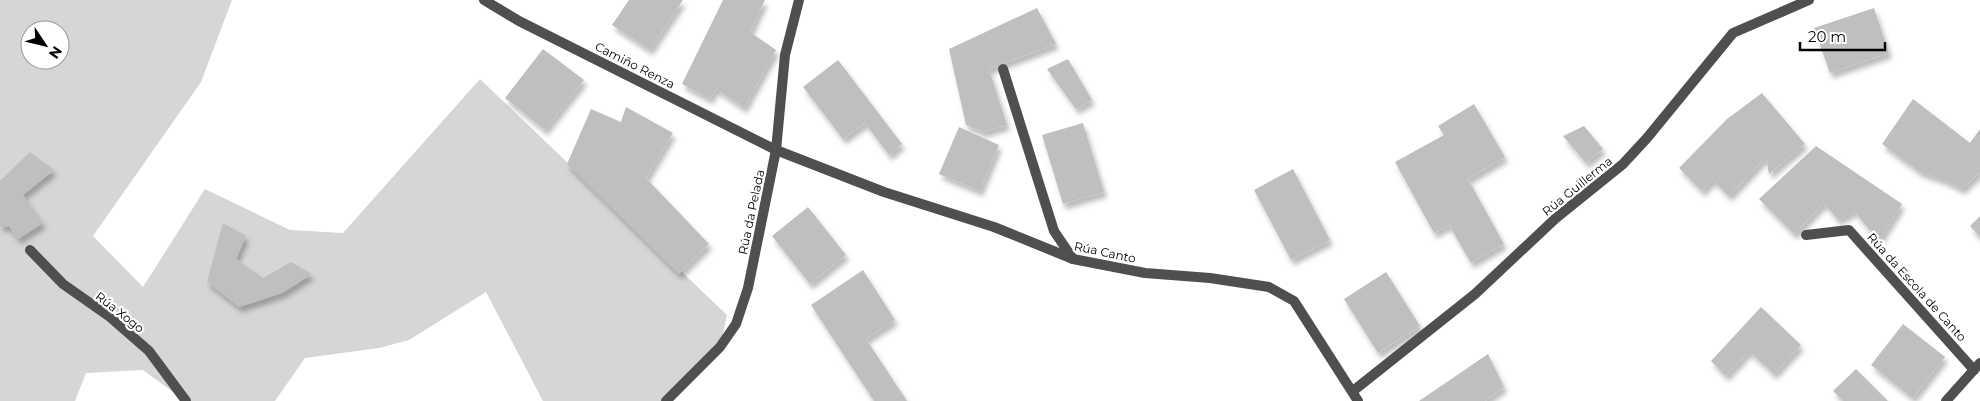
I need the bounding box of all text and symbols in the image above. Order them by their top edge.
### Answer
north arrow [20,20,70,70]
scale bar [1800,20,1885,52]
text: 20 m [1808,27,1846,46]
street label: Camiño Renza [593,38,677,92]
text: N [45,43,66,62]
street label: Rúa Guillerma [1539,153,1615,219]
street label: Rúa da Pelada [735,168,767,256]
street label: Rúa da Escola de Canto [1864,230,1970,344]
street label: Rúa Canto [1073,238,1137,266]
street label: Rúa Xogo [93,288,147,336]

